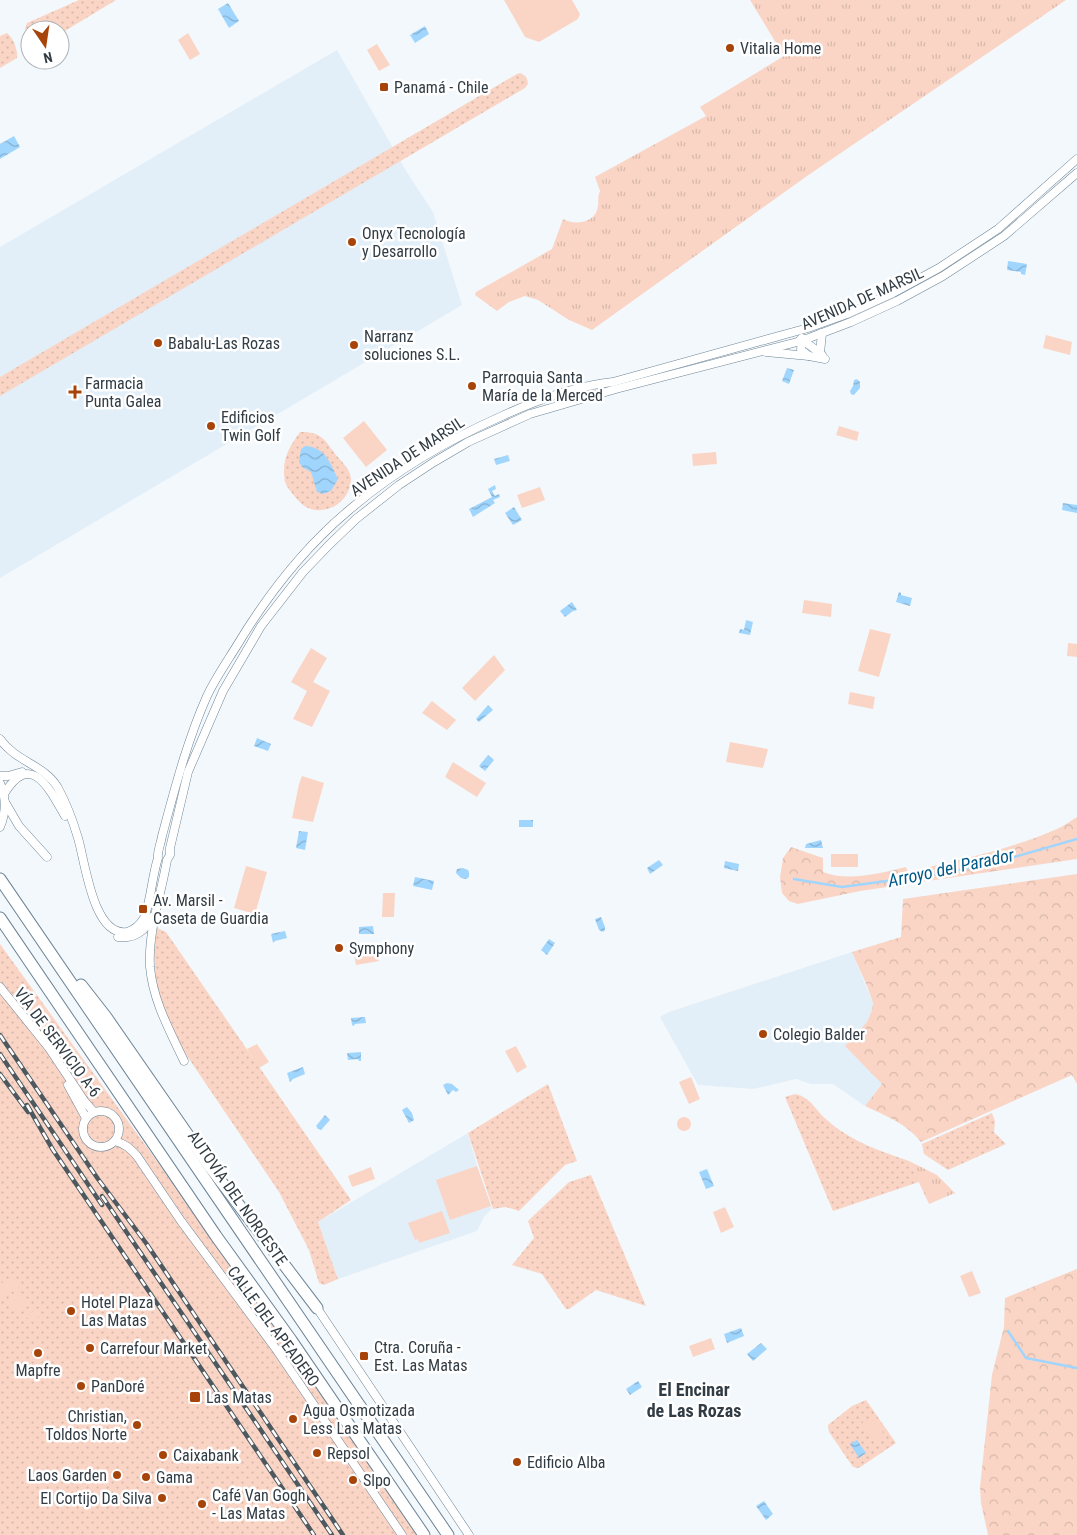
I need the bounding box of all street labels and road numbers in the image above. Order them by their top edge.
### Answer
street label: AVENIDA DE MARSIL [798,263,927,334]
street label: AVENIDA DE MARSIL [347,412,468,500]
street label: VÍA DE SERVICIO A-6 [10,984,105,1101]
street label: AUTOVÍA DEL NOROESTE [184,1127,291,1269]
street label: CALLE DEL APEADERO [224,1262,324,1390]

